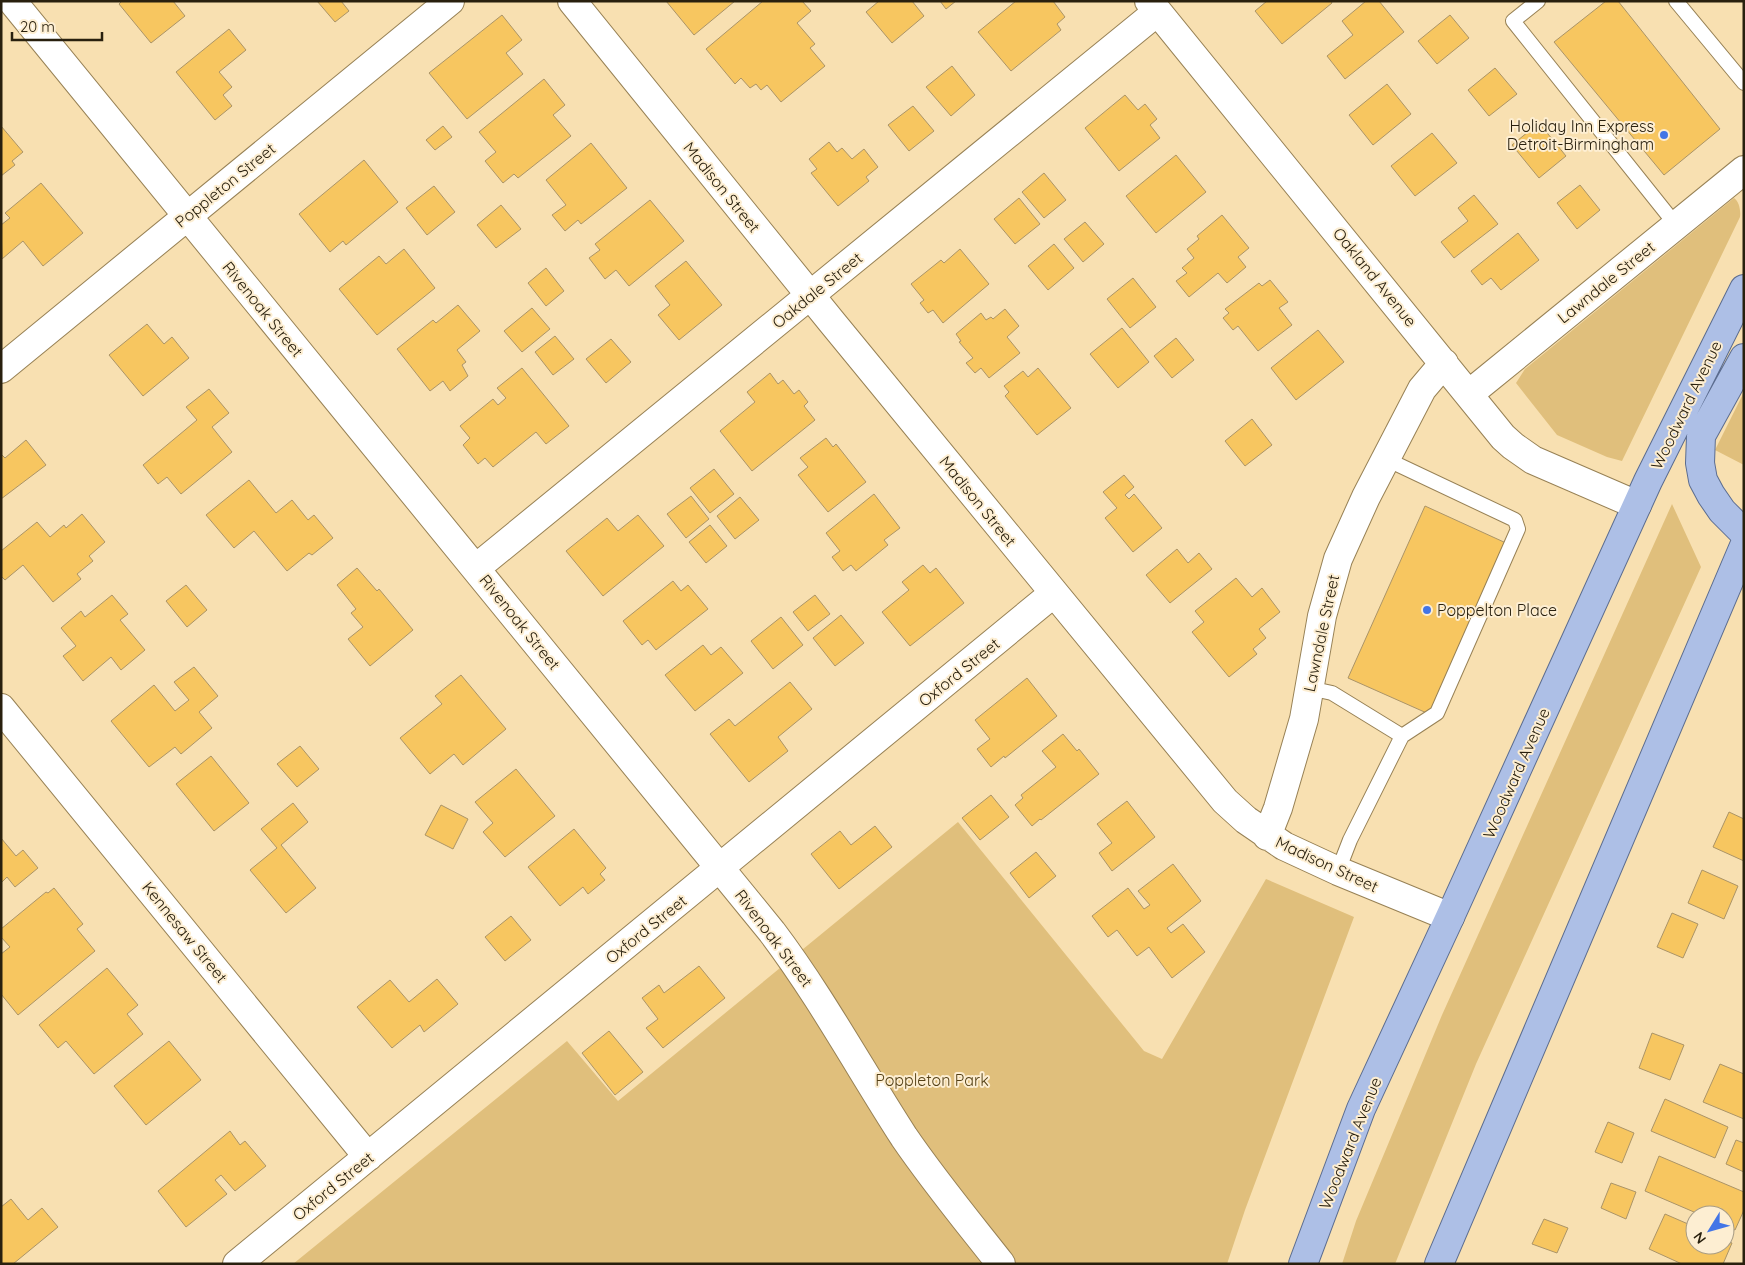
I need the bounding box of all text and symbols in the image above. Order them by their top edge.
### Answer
scale bar [12,10,102,42]
text: 20 m [20,17,55,36]
place label: Holiday Inn Express Detroit-Birmingham [1507,116,1654,154]
marker: Holiday Inn Express Detroit-Birmingham [1658,129,1670,141]
street label: Poppleton Street [171,138,279,232]
street label: Madison Street [679,138,765,236]
street label: Oakland Avenue [1329,223,1421,331]
street label: Lawndale Street [1553,237,1659,327]
street label: Oakdale Street [768,248,866,332]
street label: Rivenoak Street [218,257,308,361]
street label: Woodward Avenue [1646,337,1726,473]
street label: Madison Street [935,452,1021,550]
street label: Rivenoak Street [475,570,565,674]
street label: Lawndale Street [1299,572,1343,694]
place label: Poppelton Place [1437,600,1557,620]
marker: Poppelton Place [1421,604,1433,616]
street label: Oxford Street [915,633,1003,711]
street label: Woodward Avenue [1478,705,1554,841]
street label: Madison Street [1273,832,1381,896]
street label: Kennesaw Street [138,877,232,987]
street label: Rivenoak Street [731,885,817,991]
street label: Oxford Street [602,890,690,968]
park label: Poppleton Park [875,1070,989,1090]
street label: Woodward Avenue [1314,1074,1386,1212]
street label: Oxford Street [289,1147,377,1225]
north arrow [1685,1205,1735,1255]
text: N [1689,1228,1710,1247]

